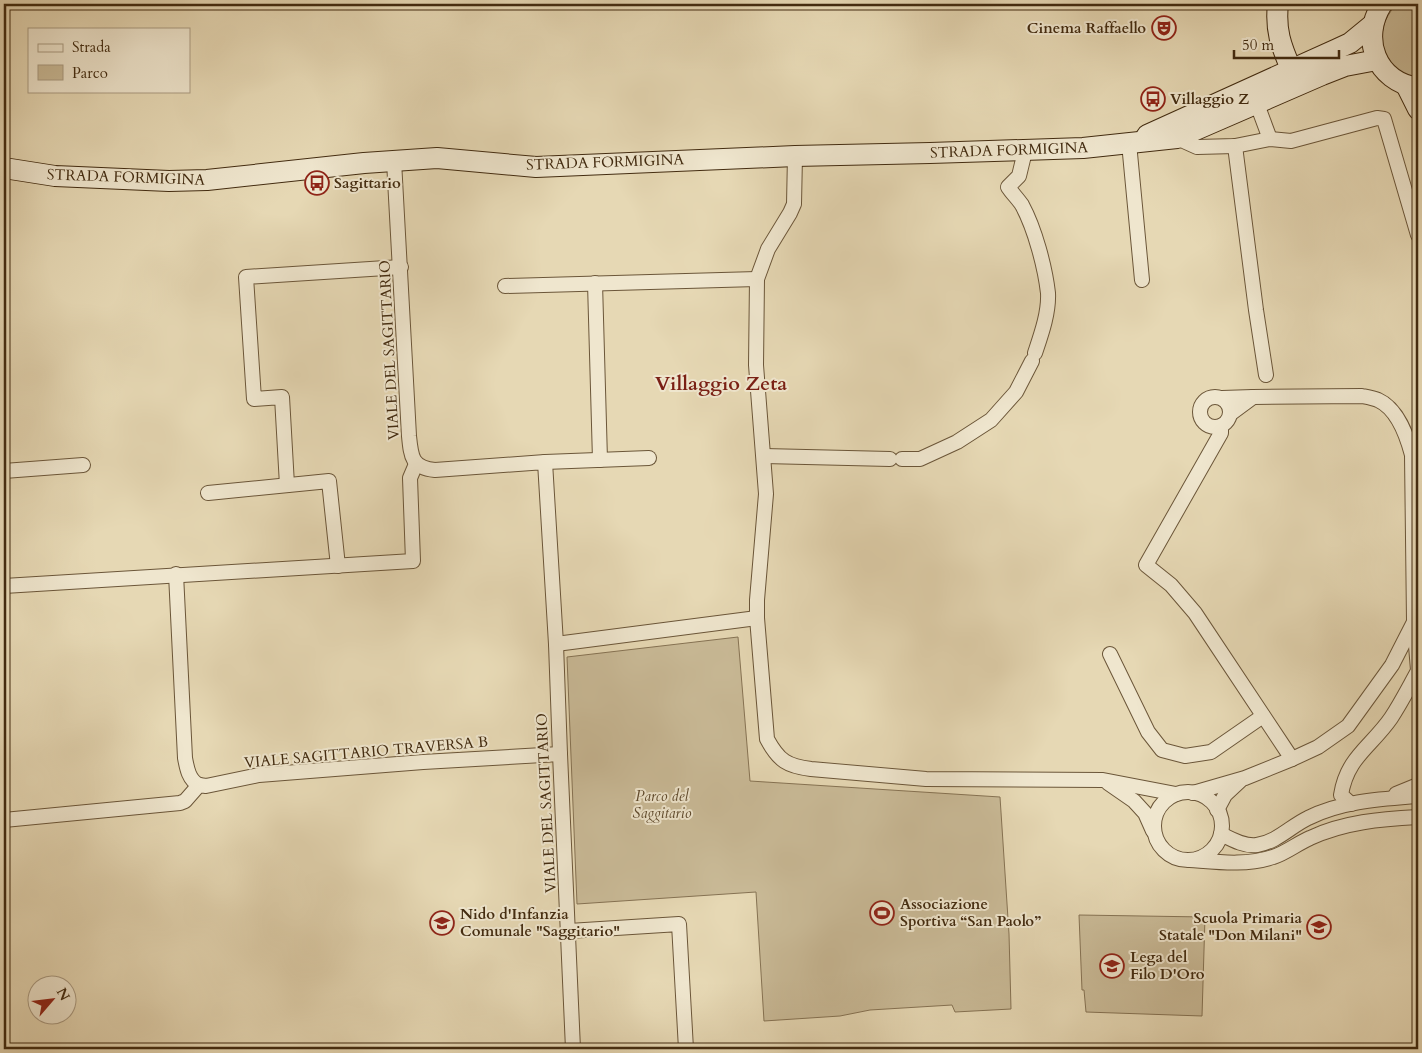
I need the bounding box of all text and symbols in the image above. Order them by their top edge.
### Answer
theatre icon: Cinema Raffaello [1151,15,1177,41]
place label: Cinema Raffaello [1027,18,1146,38]
legend [28,28,190,92]
scale bar [1234,28,1340,60]
text: 50 m [1242,35,1274,55]
text: Strada [72,37,111,57]
text: Parco [72,63,108,83]
bus stop icon: Villaggio Z [1140,86,1166,112]
place label: Villaggio Z [1170,89,1249,109]
street label: STRADA FORMIGINA [930,137,1089,163]
street label: STRADA FORMIGINA [526,149,685,175]
street label: STRADA FORMIGINA [47,164,206,190]
bus stop icon: Sagittario [304,170,330,196]
place label: Sagittario [334,173,401,193]
street label: VIALE DEL SAGITTARIO [374,260,404,440]
district label: Villaggio Zeta [655,370,787,397]
street label: VIALE DEL SAGITTARIO [531,713,561,893]
street label: VIALE SAGITTARIO TRAVERSA B [243,731,489,773]
park label: Parco del Saggitario [632,786,692,823]
place label: Associazione Sportiva “San Paolo” [900,894,1041,931]
sports icon: Associazione Sportiva “San Paolo” [869,900,895,926]
place label: Nido d'Infanzia Comunale "Saggitario" [460,904,620,941]
place label: Scuola Primaria Statale "Don Milani" [1159,908,1303,945]
school or university icon: Nido d'Infanzia Comunale "Saggitario" [429,910,455,936]
school or university icon: Scuola Primaria Statale "Don Milani" [1306,914,1332,940]
place label: Lega del Filo D'Oro [1130,947,1205,984]
school or university icon: Lega del Filo D'Oro [1099,953,1125,979]
north arrow [28,976,78,1026]
text: N [52,984,74,1004]

